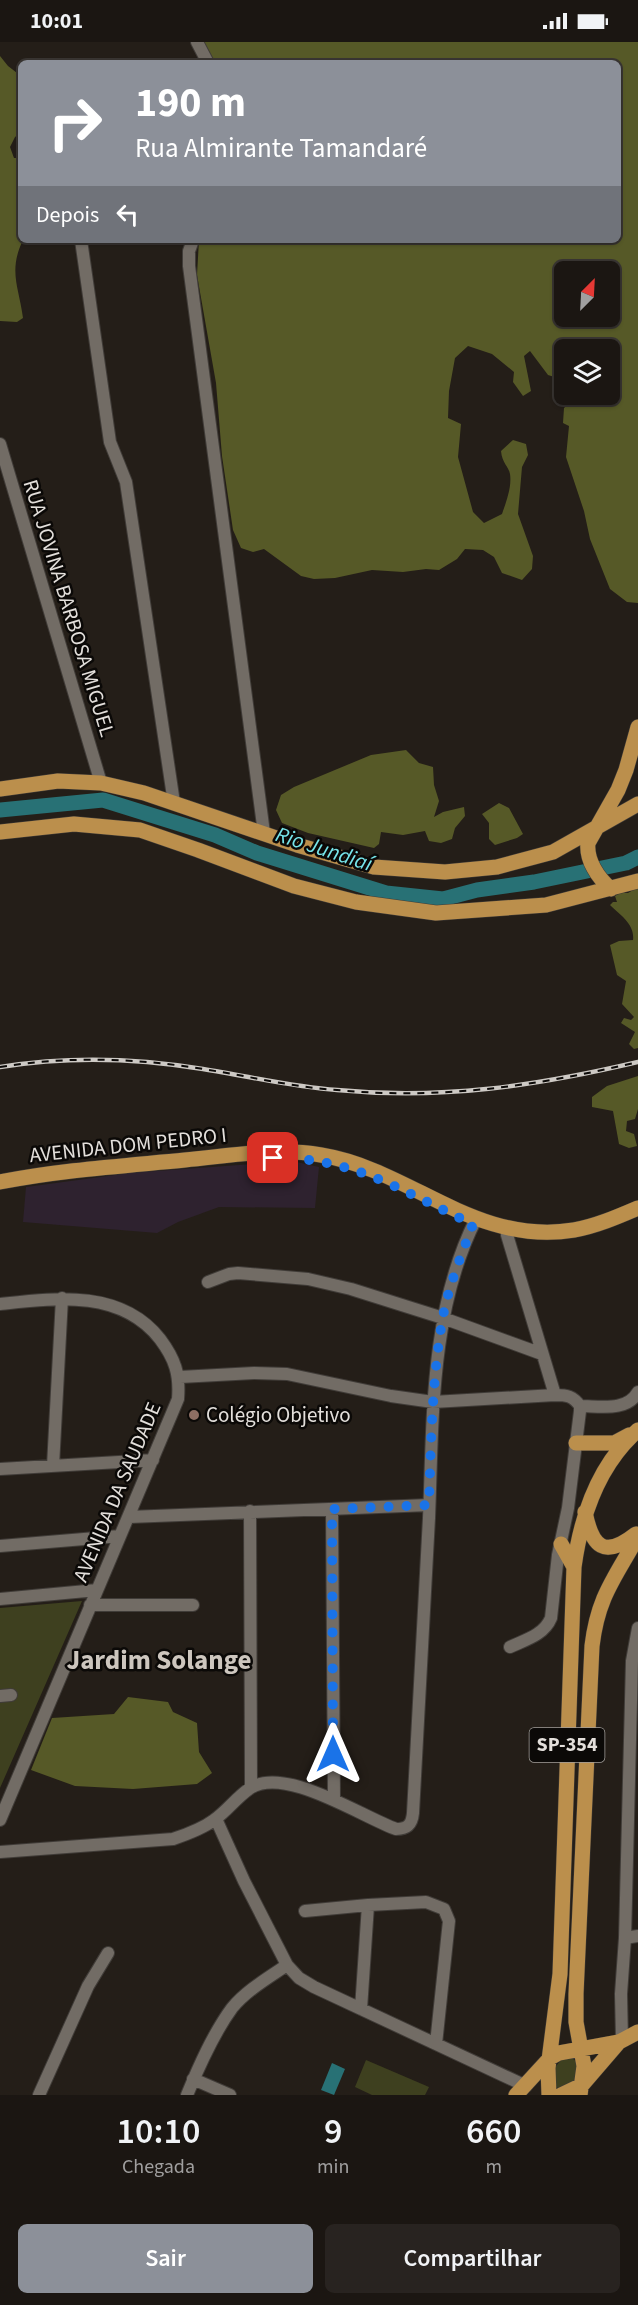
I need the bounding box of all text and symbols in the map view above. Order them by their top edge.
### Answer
text: 10:01 [30,5,83,37]
text: 190 m [135,73,246,133]
icon: right [36,84,114,162]
text: Rua Almirante Tamandaré [135,129,427,168]
icon: left [111,198,144,231]
text: Depois [36,199,99,231]
north arrow [554,261,620,327]
map controls [554,261,620,405]
button: layers [554,339,620,405]
street label: RUA JOVINA BARBOSA MIGUEL [16,476,122,740]
water label: Rio Jundiaí [271,818,379,881]
street label: AVENIDA DOM PEDRO I [28,1120,228,1170]
pin [247,1132,298,1183]
icon: arrive [256,1141,289,1174]
street label: AVENIDA DA SAUDADE [66,1397,168,1587]
place label: Colégio Objetivo [206,1400,351,1430]
marker: Colégio Objetivo [187,1408,201,1422]
district label: Jardim Solange [66,1641,252,1680]
position arrow [301,1722,365,1786]
road number: SP-354 [530,1728,604,1762]
text: 10:10 [117,2106,200,2157]
text: 9 [324,2106,342,2157]
text: 660 [466,2106,521,2157]
text: Chegada [122,2153,195,2181]
text: min [317,2153,349,2181]
text: m [485,2153,502,2181]
button: Sair [18,2224,313,2293]
button: Compartilhar [325,2224,620,2293]

